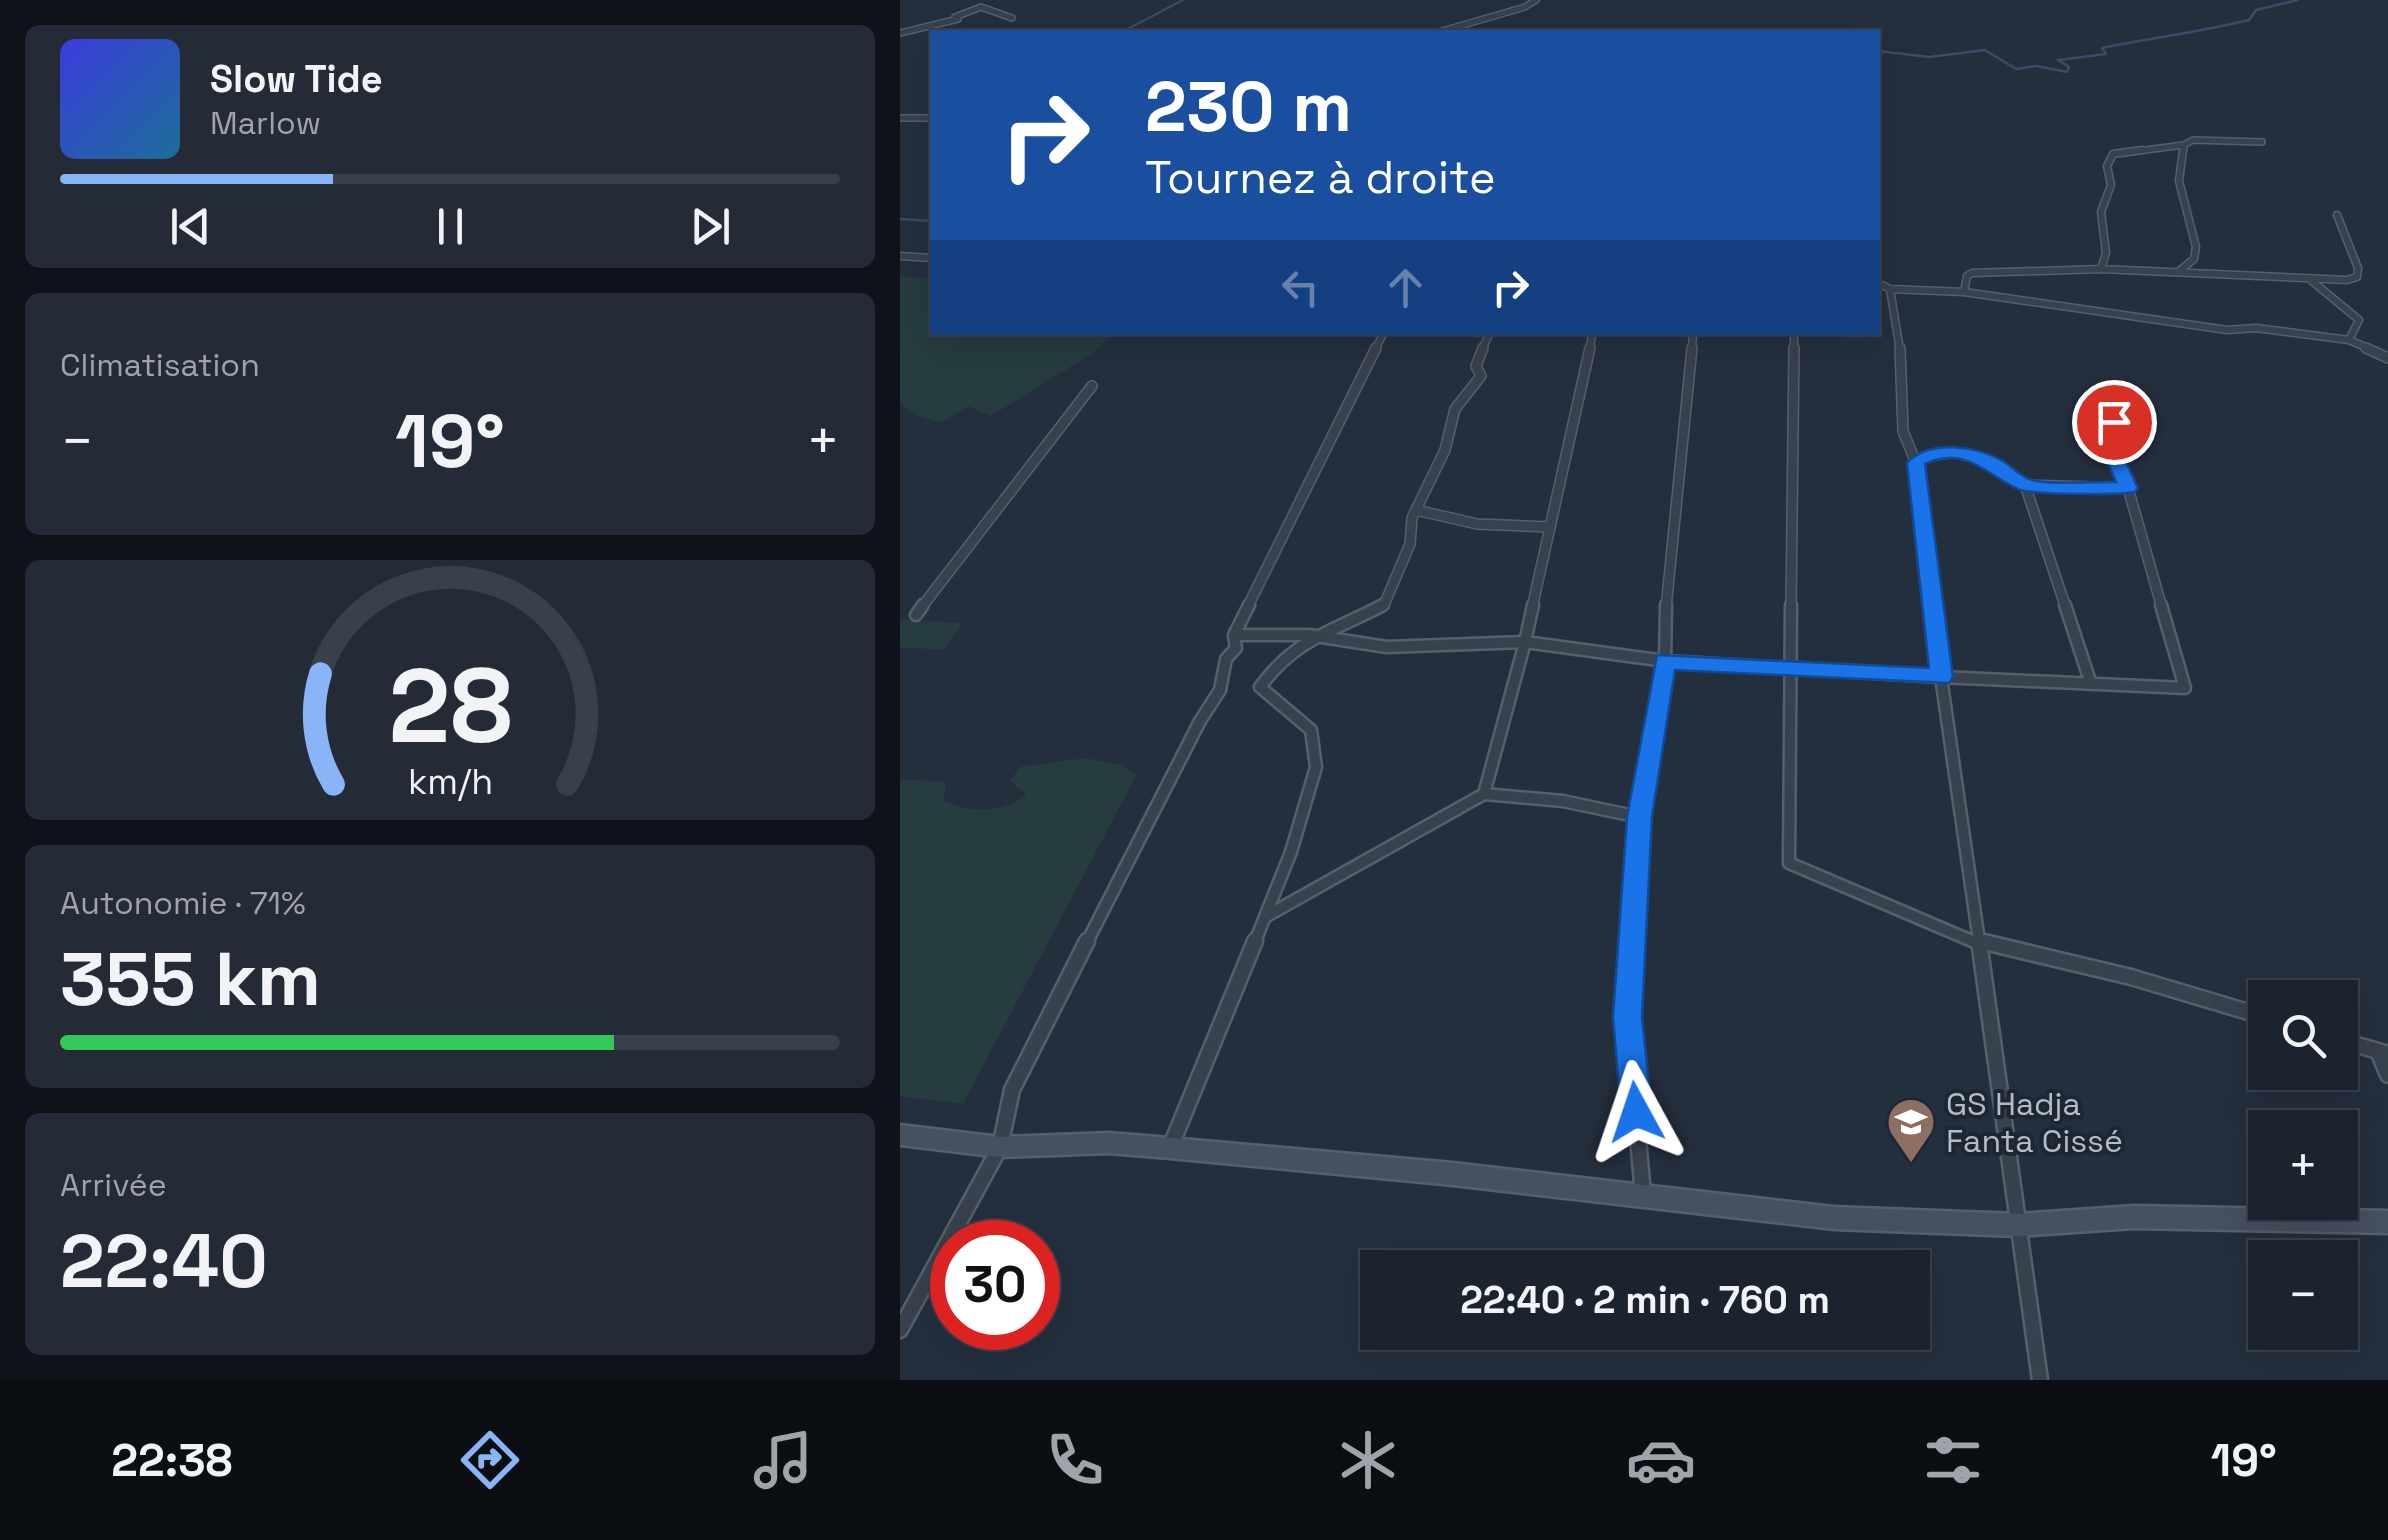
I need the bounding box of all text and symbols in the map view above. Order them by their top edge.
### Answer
text: Slow Tide [210,55,383,103]
text: 230 m [1145,62,1352,151]
icon: right [980,70,1110,200]
text: Marlow [210,103,321,143]
text: Tournez à droite [1145,149,1496,206]
icon: previous [163,199,218,254]
icon: pause [423,199,478,254]
icon: next [683,199,738,254]
icon: left [1273,260,1328,315]
icon: ahead [1378,260,1433,315]
icon: right [1483,260,1538,315]
text: Climatisation [60,345,260,385]
pin [2072,380,2157,465]
text: 19° [395,393,505,489]
icon: arrive [2087,395,2142,450]
text: − [60,406,94,476]
text: + [806,406,840,476]
text: 28 [388,640,512,772]
text: km/h [407,759,493,804]
text: Autonomie · 71% [60,883,306,923]
text: 355 km [60,931,321,1027]
map controls [2248,980,2358,1350]
button: search [2248,980,2358,1090]
position arrow [1584,1060,1688,1164]
place label: GS Hadja Fanta Cissé [1946,1084,2123,1161]
school or university icon: GS Hadja Fanta Cissé [1885,1096,1937,1164]
button: + [2248,1110,2358,1220]
text: Arrivée [60,1165,167,1205]
text: 22:40 [60,1213,268,1309]
speed limit sign: 30 [930,1220,1060,1350]
button: − [2248,1240,2358,1350]
text: 22:40 · 2 min · 760 m [1460,1276,1830,1324]
icon: directions [455,1425,525,1495]
icon: music [748,1425,818,1495]
icon: phone [1040,1425,1110,1495]
icon: climate [1333,1425,1403,1495]
icon: car [1626,1425,1696,1495]
icon: filters [1918,1425,1988,1495]
text: 22:38 [111,1432,233,1489]
text: 19° [2211,1432,2277,1489]

